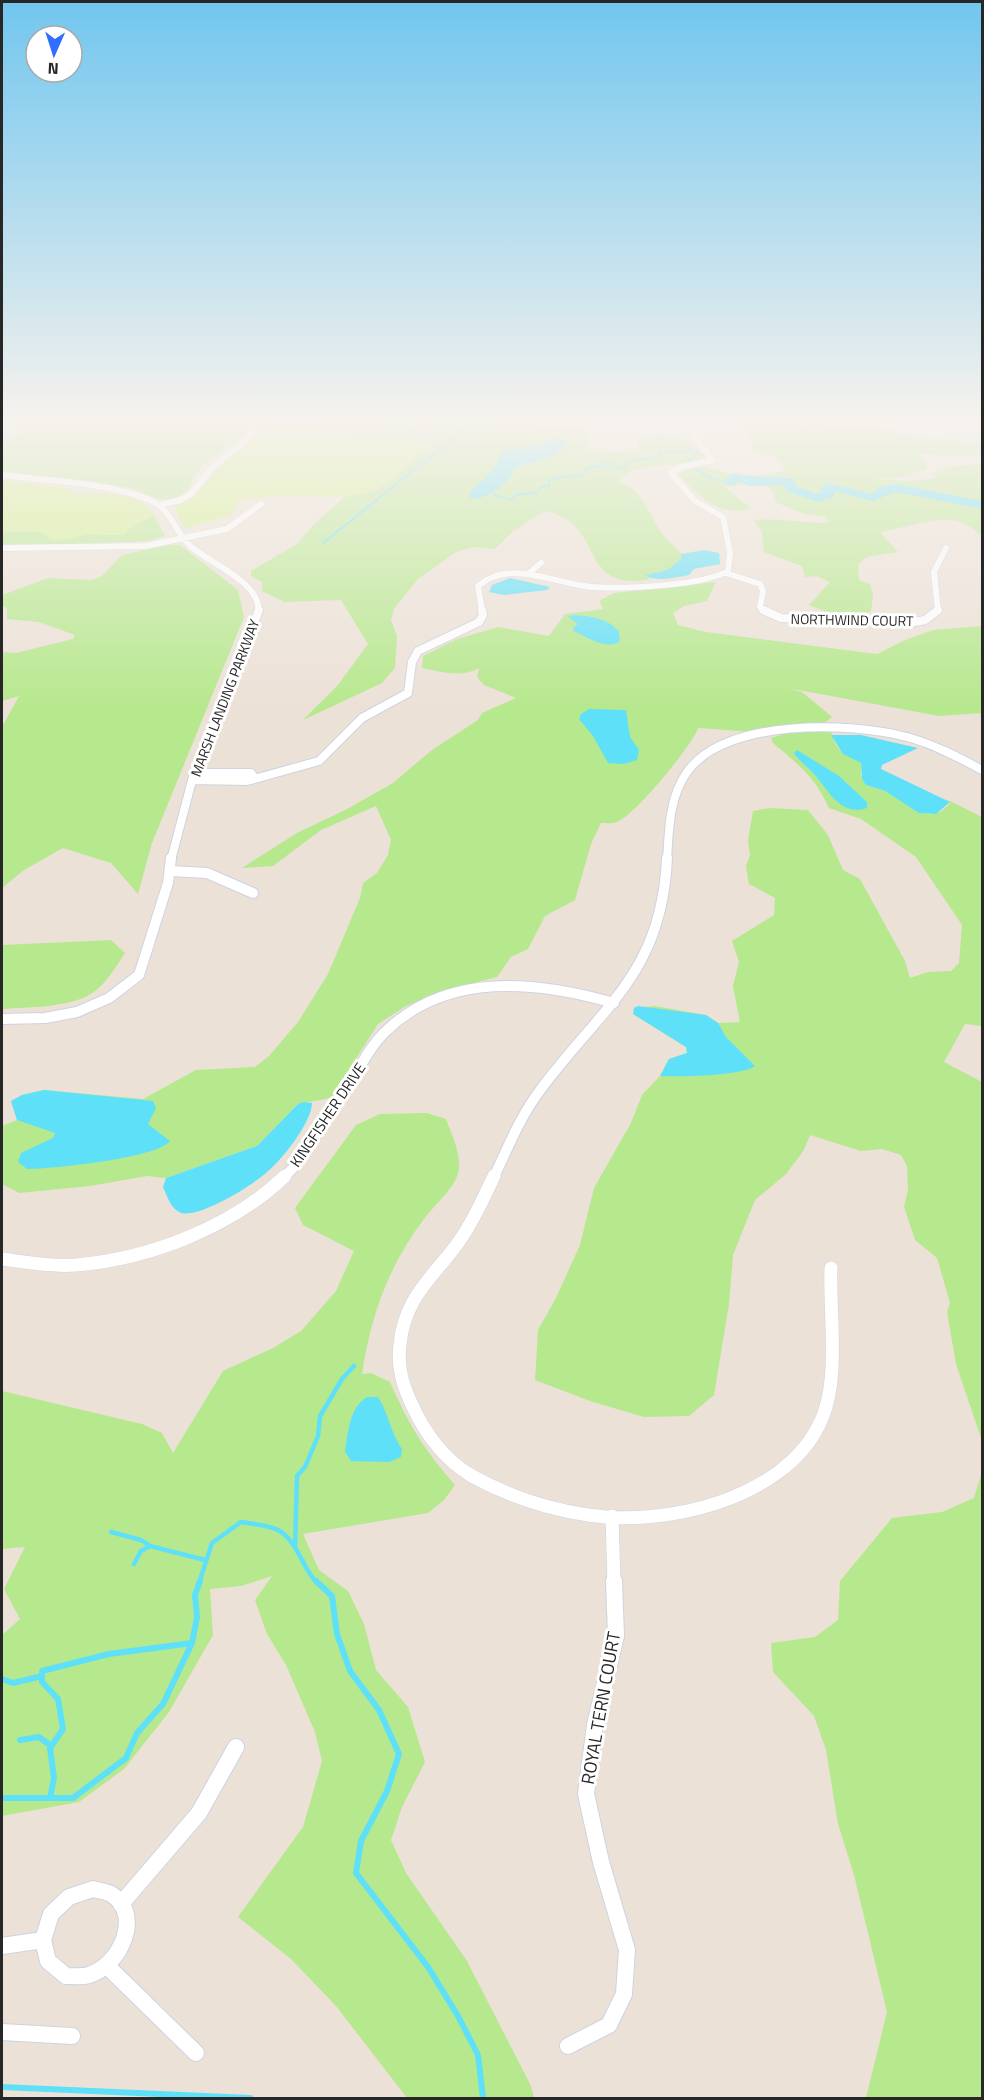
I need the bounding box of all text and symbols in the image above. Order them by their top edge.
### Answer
north arrow [24,24,84,84]
text: N [47,57,59,81]
street label: NORTHWIND COURT [790,608,914,631]
street label: MARSH LANDING PARKWAY [185,616,264,780]
street label: KINGFISHER DRIVE [284,1058,371,1172]
street label: ROYAL TERN COURT [574,1629,627,1786]

